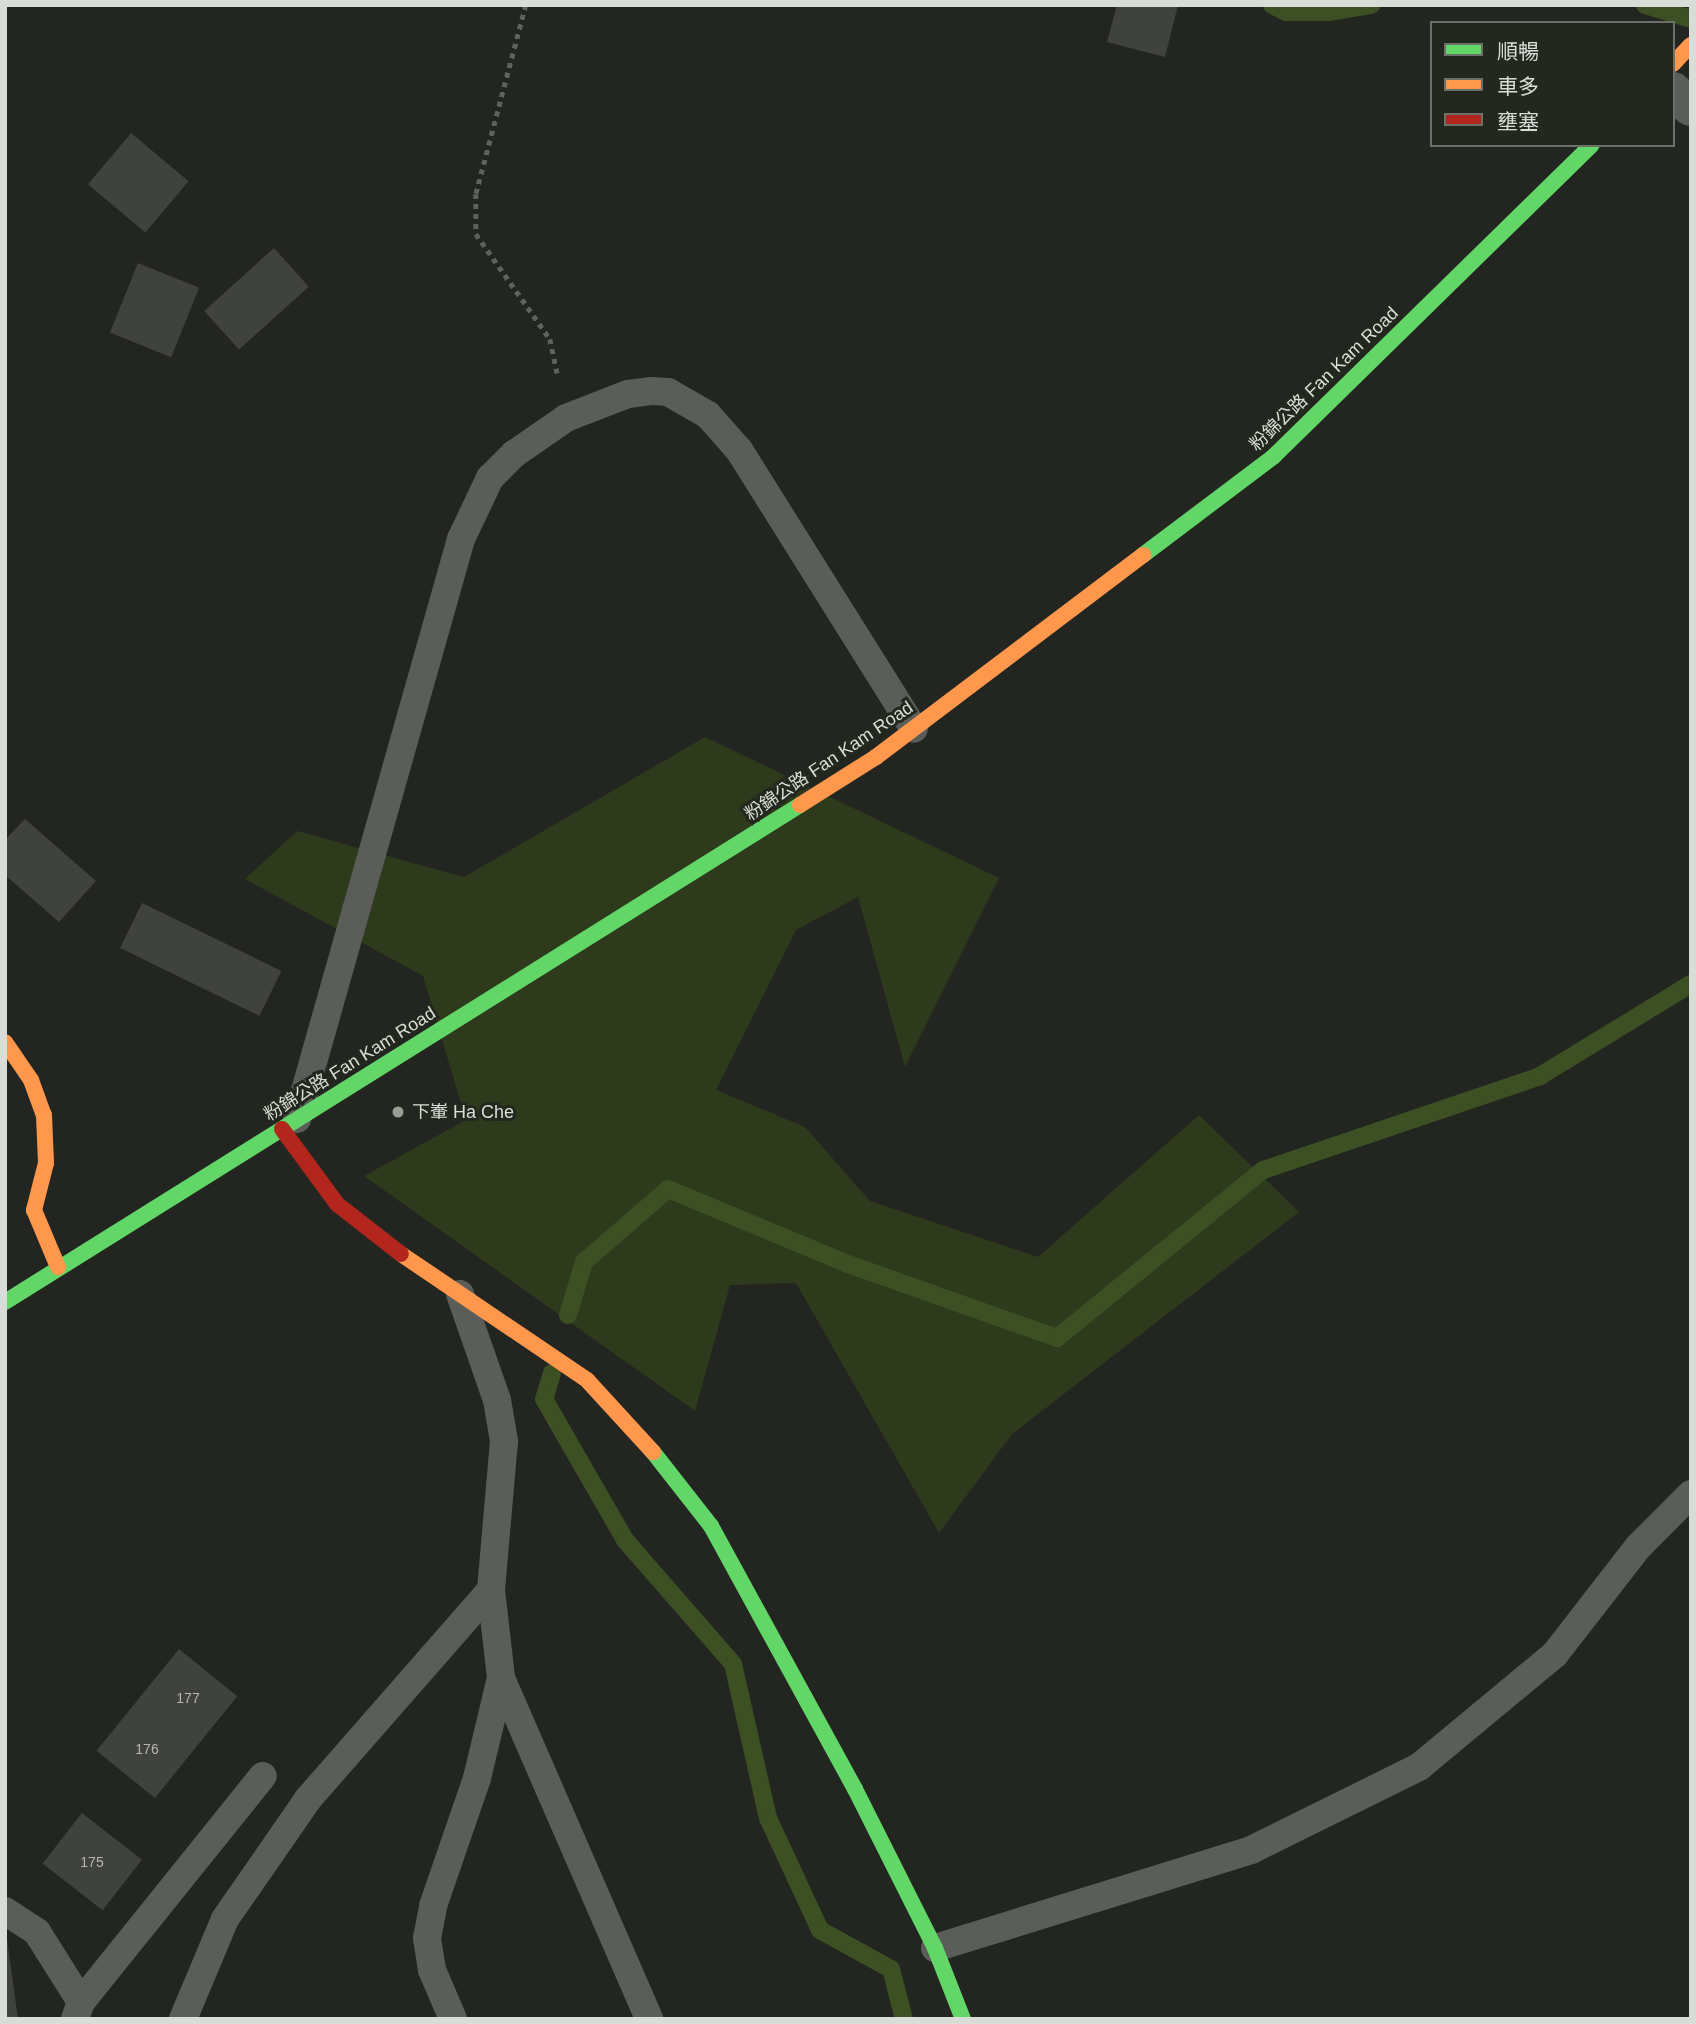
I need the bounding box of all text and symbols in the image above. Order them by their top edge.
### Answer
legend [1430,21,1675,147]
text: 順暢 [1497,40,1539,63]
text: 車多 [1497,75,1539,98]
text: 壅塞 [1497,110,1539,133]
street label: 粉錦公路 Fan Kam Road [1245,302,1403,456]
street label: 粉錦公路 Fan Kam Road [741,697,917,825]
street label: 粉錦公路 Fan Kam Road [260,1002,440,1126]
place label: 下輋 Ha Che [412,1101,514,1123]
marker: 下輋 Ha Che [390,1104,406,1120]
house number: 177 [176,1690,200,1706]
house number: 176 [135,1741,159,1757]
house number: 175 [80,1854,104,1870]

